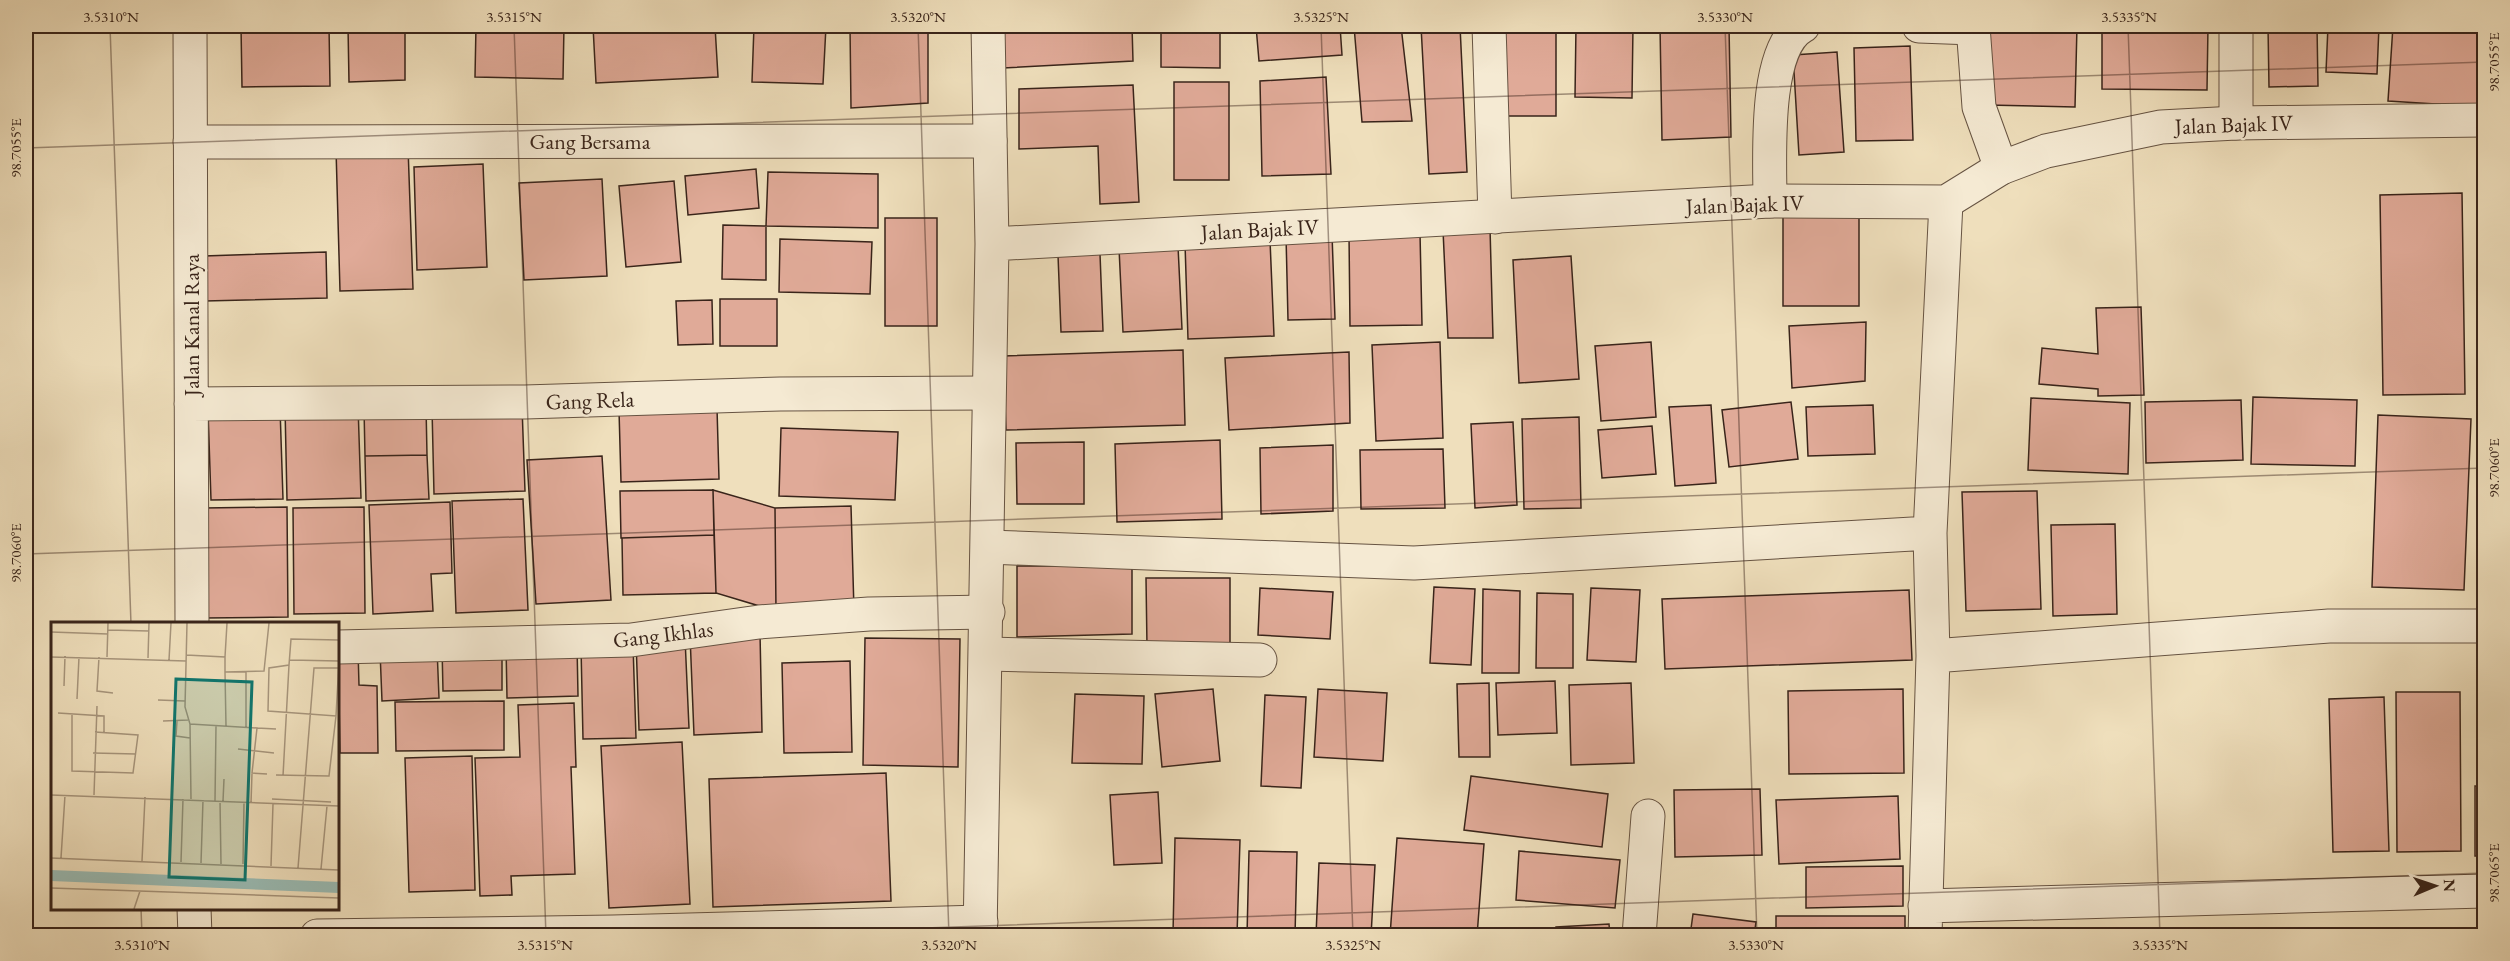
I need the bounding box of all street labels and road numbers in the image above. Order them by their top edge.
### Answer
street label: Jalan Bajak IV [2172,108,2294,141]
street label: Gang Bersama [529,127,651,156]
street label: Jalan Bajak IV [1683,188,1805,221]
street label: Jalan Bajak IV [1198,212,1320,247]
street label: Jalan Kanal Raya [177,254,206,398]
street label: Gang Rela [545,384,635,417]
street label: Gang Ikhlas [611,614,715,655]

